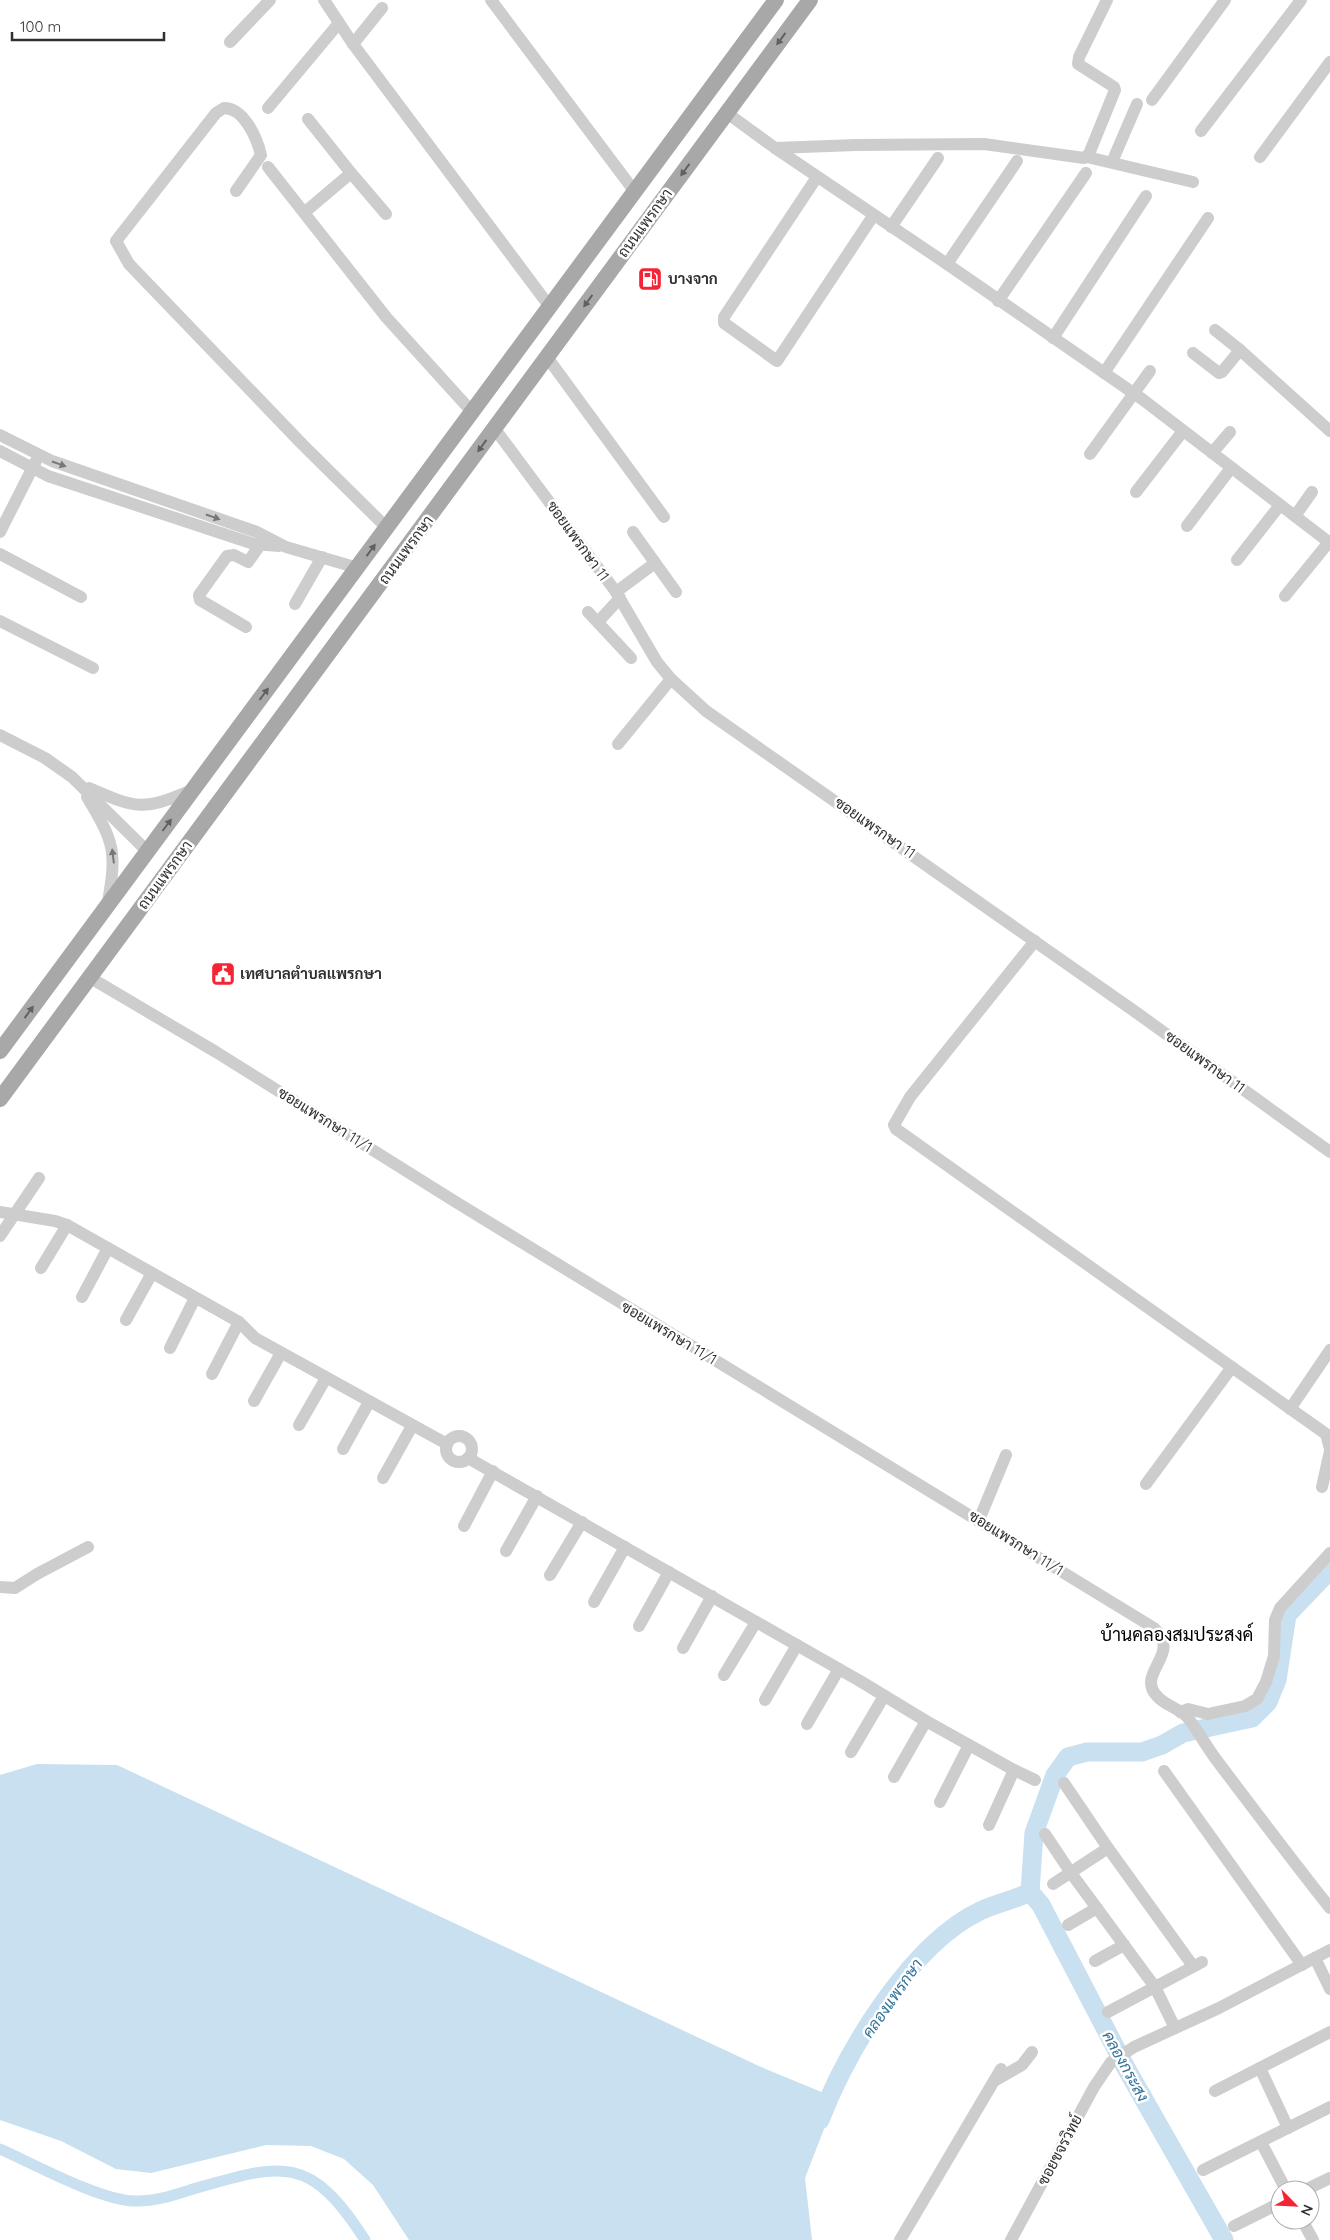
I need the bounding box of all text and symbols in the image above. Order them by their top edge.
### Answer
scale bar [12,10,165,42]
text: 100 m [20,17,61,36]
one-way arrow [776,32,786,46]
one-way arrow [679,163,690,176]
street label: ถนนแพรกษา [613,185,676,261]
fuel station icon: บางจาก [637,266,663,292]
place label: บางจาก [668,269,718,288]
one-way arrow [583,294,593,308]
one-way arrow [477,439,487,453]
one-way arrow [52,460,67,468]
street label: ซอยแพรกษา 11 [543,497,614,585]
street label: ถนนแพรกษา [374,512,437,588]
one-way arrow [206,513,221,521]
one-way arrow [366,544,377,557]
one-way arrow [259,687,269,701]
street label: ซอยแพรกษา 11 [831,793,919,863]
one-way arrow [162,818,172,832]
street label: ถนนแพรกษา [133,837,196,913]
one-way arrow [109,847,117,863]
public building icon: เทศบาลตำบลแพรกษา [210,961,236,987]
place label: เทศบาลตำบลแพรกษา [240,964,382,983]
one-way arrow [24,1005,34,1019]
street label: ซอยแพรกษา 11 [1161,1026,1249,1097]
street label: ซอยแพรกษา 11/1 [274,1083,376,1156]
street label: ซอยแพรกษา 11/1 [618,1297,720,1369]
street label: ซอยแพรกษา 11/1 [965,1506,1067,1579]
district label: บ้านคลองสมประสงค์ [1101,1622,1253,1646]
water label: คลองแพรกษา [857,1954,927,2041]
water label: คลองกระสง [1098,2027,1154,2105]
street label: ซอยขจรวิทย์ [1033,2111,1086,2188]
north arrow [1270,2180,1320,2230]
text: N [1297,2202,1317,2219]

